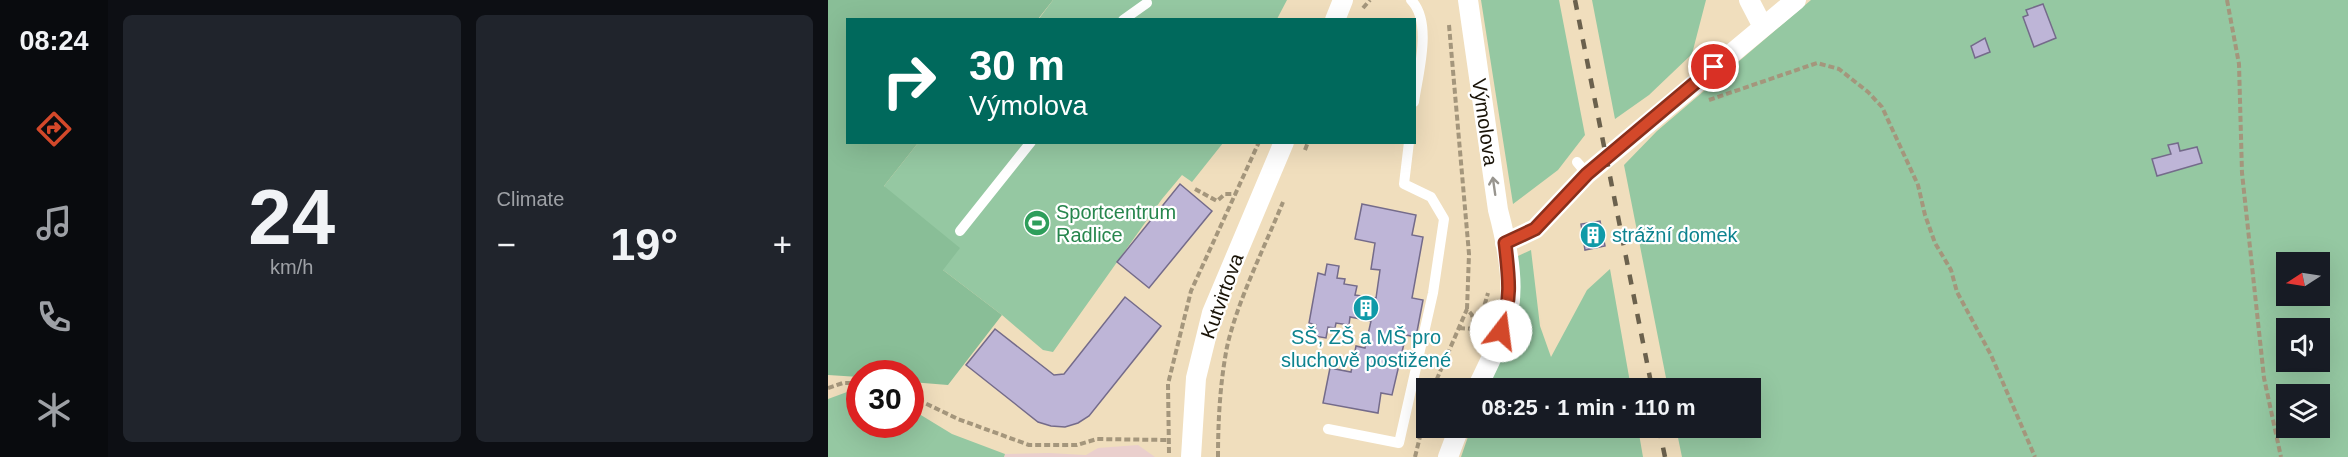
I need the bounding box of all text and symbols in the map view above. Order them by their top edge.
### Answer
text: 08:24 [19,26,89,56]
pin [1688,41,1739,92]
icon: right [870,42,948,120]
text: 30 m [969,42,1065,89]
icon: arrive [1697,50,1730,83]
street label: Výmolova [1468,77,1502,168]
text: Výmolova [969,91,1088,121]
icon: directions [33,108,75,150]
text: 24 [248,173,335,261]
one-way arrow [1489,176,1500,196]
text: Climate [497,188,564,210]
place label: Sportcentrum Radlice [1056,201,1176,246]
icon: music [33,202,75,244]
sports icon: Sportcentrum Radlice [1022,208,1052,238]
text: 19° [610,219,678,270]
building icon: strážní domek [1578,220,1608,250]
place label: strážní domek [1612,224,1739,246]
text: − [497,226,516,263]
text: + [773,226,792,263]
street label: Kutvirtova [1196,250,1248,342]
north arrow [2276,252,2330,306]
map controls [2276,252,2330,438]
text: km/h [270,256,313,278]
building icon: SŠ, ZŠ a MŠ pro sluchově postižené [1351,293,1381,323]
icon: phone [33,296,75,338]
position arrow [1469,299,1533,363]
button: sound [2276,318,2330,372]
place label: SŠ, ZŠ a MŠ pro sluchově postižené [1281,326,1451,371]
speed limit sign: 30 [846,360,924,438]
button: layers [2276,384,2330,438]
icon: climate [33,389,75,431]
text: 08:25 · 1 min · 110 m [1482,395,1696,420]

